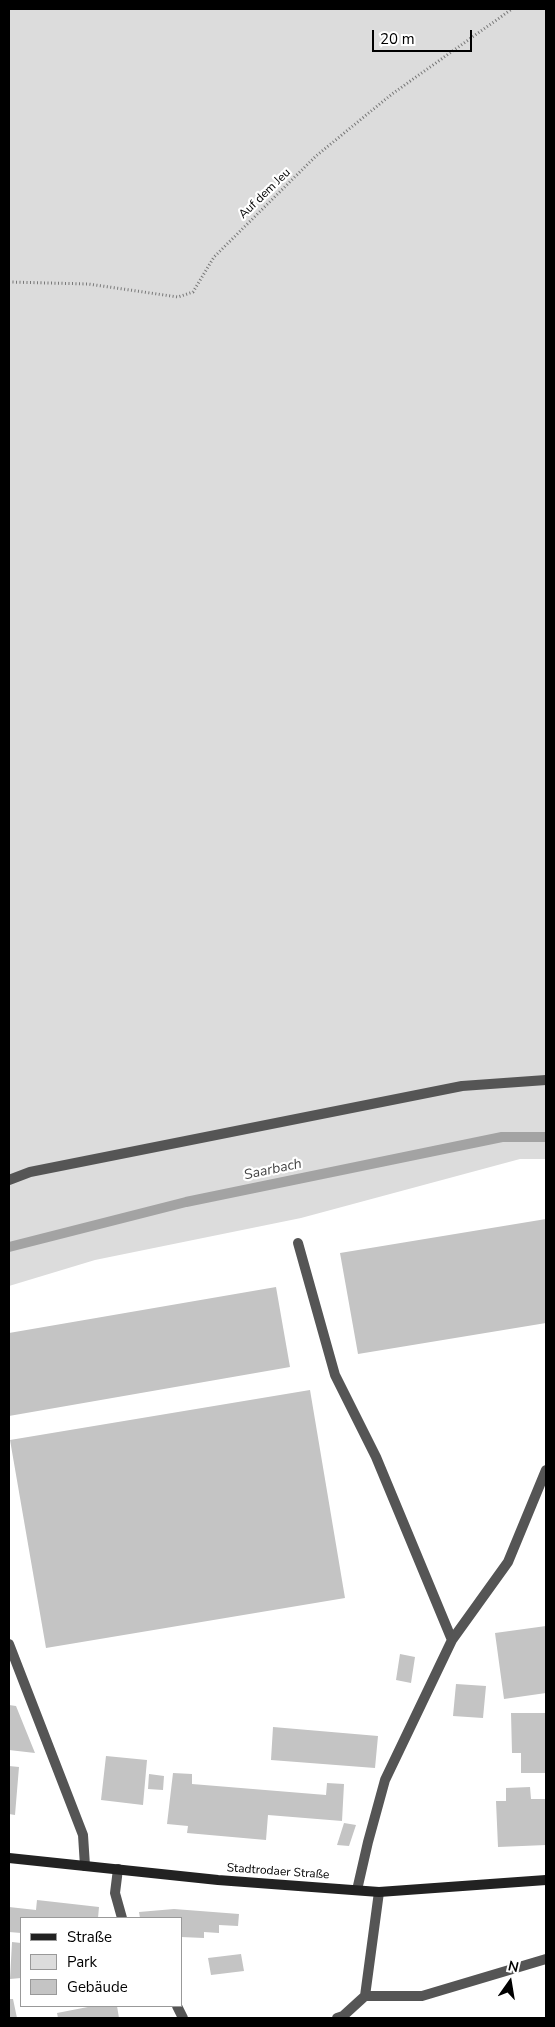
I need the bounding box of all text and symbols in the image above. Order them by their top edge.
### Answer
scale bar [375,20,475,52]
text: 20 m [380,29,415,49]
street label: Auf dem Jeu [236,166,294,222]
water label: Saarbach [243,1156,303,1184]
street label: Stadtrodaer Straße [226,1861,330,1883]
legend [20,1917,182,2007]
text: Straße [67,1927,112,1947]
text: Park [67,1952,97,1972]
text: N [506,1956,521,1977]
north arrow [485,1957,535,2007]
text: Gebäude [67,1977,128,1997]

